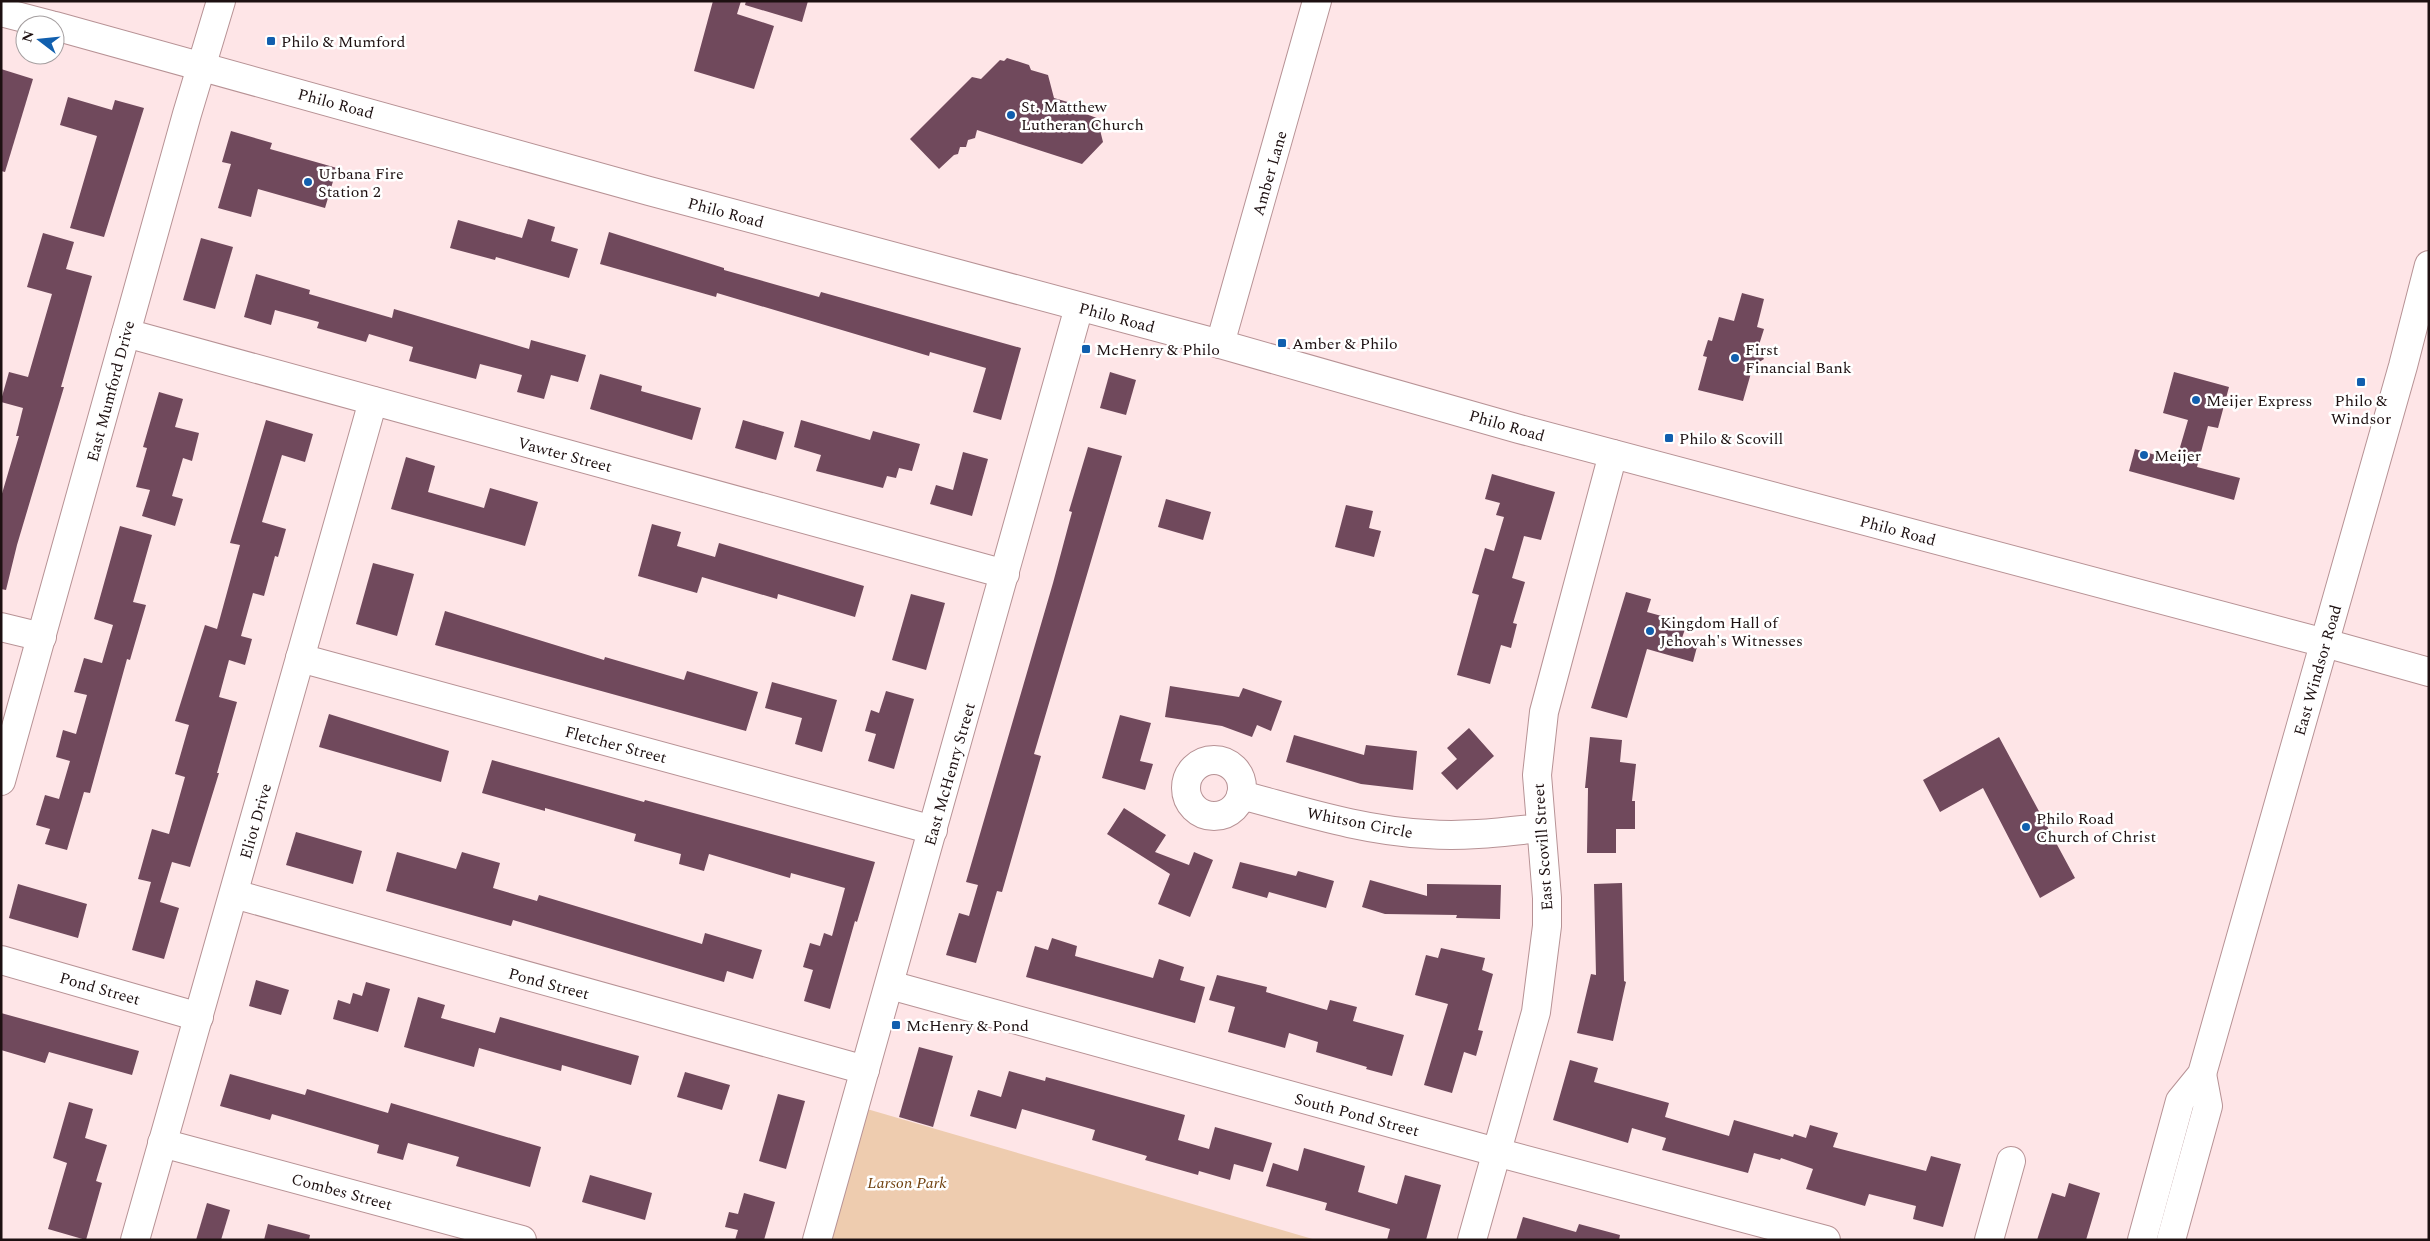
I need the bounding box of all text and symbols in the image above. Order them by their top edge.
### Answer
north arrow [15,15,65,65]
text: N [16,28,40,45]
place label: Philo & Mumford [281,30,405,54]
marker: Philo & Mumford [265,35,277,47]
street label: Philo Road [295,82,377,126]
place label: St. Matthew Lutheran Church [1021,95,1144,137]
marker: St. Matthew Lutheran Church [1005,109,1017,121]
street label: Amber Lane [1246,128,1294,219]
place label: Urbana Fire Station 2 [318,162,404,204]
marker: Urbana Fire Station 2 [302,176,314,188]
street label: Philo Road [685,191,767,235]
street label: Philo Road [1076,296,1158,340]
street label: East Mumford Drive [81,318,141,465]
place label: Amber & Philo [1292,332,1398,356]
marker: Amber & Philo [1276,337,1288,349]
place label: McHenry & Philo [1096,338,1220,362]
place label: First Financial Bank [1745,338,1852,380]
marker: McHenry & Philo [1080,343,1092,355]
marker: First Financial Bank [1729,352,1741,364]
marker: Philo & Windsor [2355,376,2367,388]
place label: Meijer Express [2206,389,2312,413]
place label: Philo & Windsor [2331,389,2391,431]
marker: Meijer Express [2190,394,2202,406]
street label: Philo Road [1466,404,1548,448]
place label: Philo & Scovill [1679,427,1783,451]
street label: Vawter Street [515,431,615,479]
marker: Philo & Scovill [1663,432,1675,444]
place label: Meijer [2154,444,2201,468]
marker: Meijer [2138,449,2150,461]
street label: Philo Road [1857,509,1939,553]
street label: East Windsor Road [2288,602,2348,739]
place label: Kingdom Hall of Jehovah's Witnesses [1660,611,1803,653]
marker: Kingdom Hall of Jehovah's Witnesses [1644,625,1656,637]
street label: East McHenry Street [918,700,982,849]
street label: Fletcher Street [562,720,670,770]
street label: Eliot Drive [234,781,278,862]
street label: East Scovill Street [1527,782,1559,912]
street label: Whitson Circle [1305,801,1415,845]
place label: Philo Road Church of Christ [2036,807,2156,849]
marker: Philo Road Church of Christ [2020,821,2032,833]
street label: Pond Street [506,962,592,1006]
street label: Pond Street [57,966,143,1012]
place label: McHenry & Pond [906,1014,1029,1038]
marker: McHenry & Pond [890,1019,902,1031]
street label: South Pond Street [1292,1087,1422,1143]
street label: Combes Street [289,1167,395,1217]
park label: Larson Park [867,1171,947,1195]

